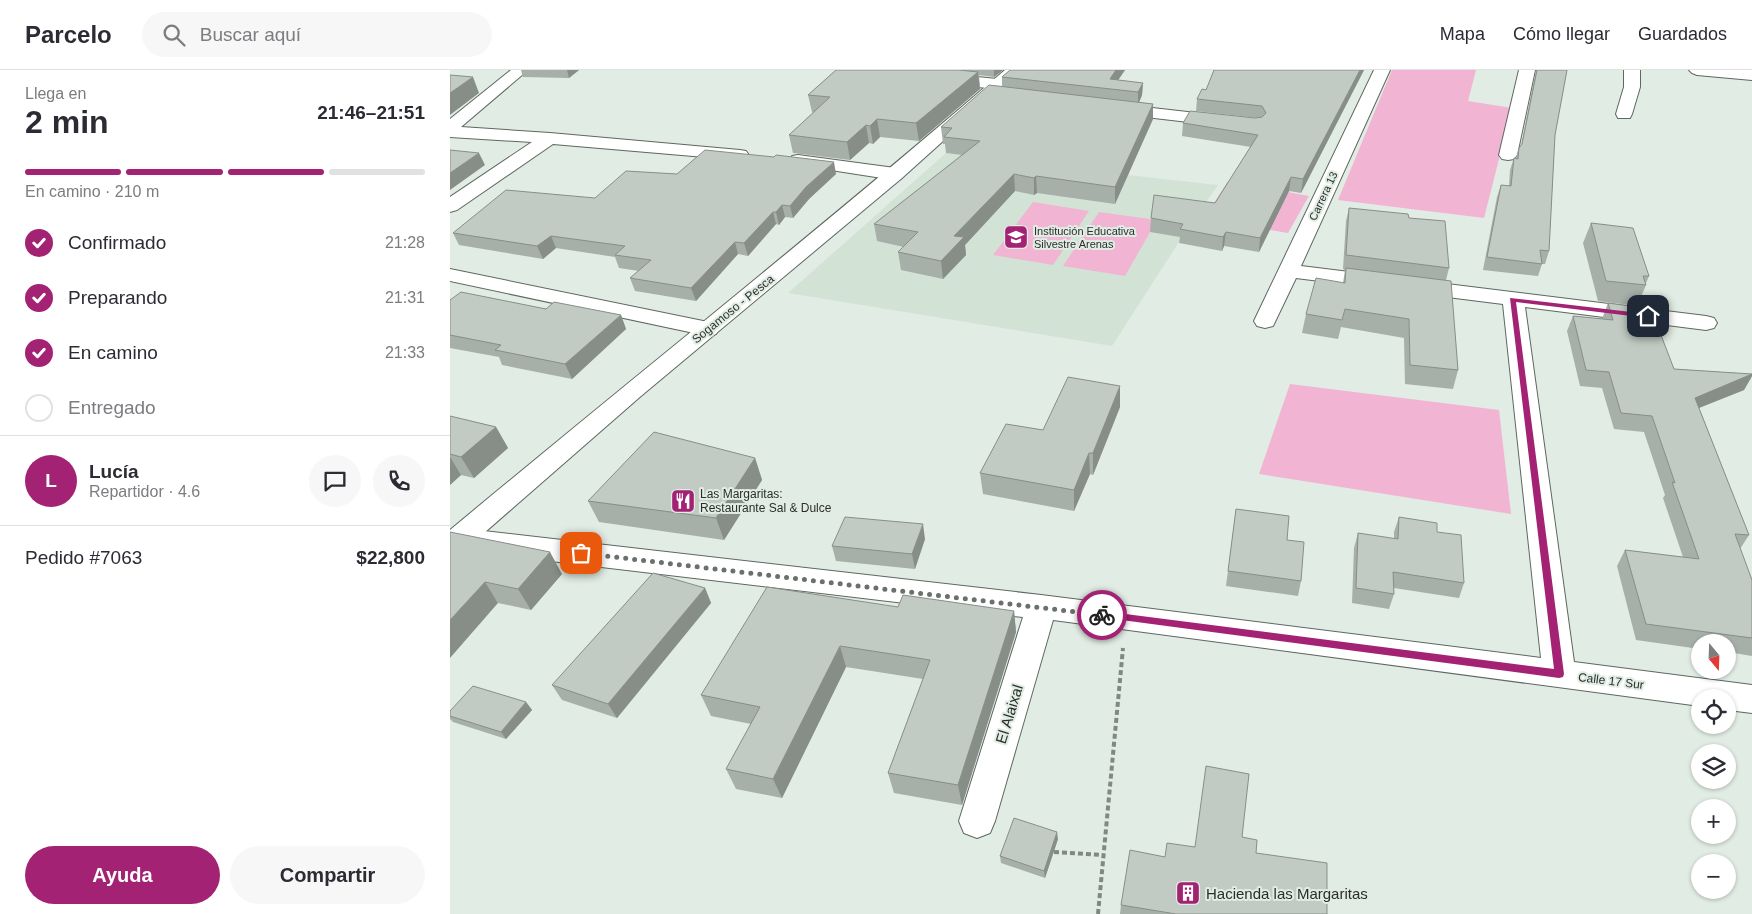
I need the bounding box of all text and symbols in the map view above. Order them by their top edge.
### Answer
search box [142,12,492,57]
text: Parcelo [25,21,112,48]
icon: search [160,21,188,49]
text: Buscar aquí [200,24,301,45]
text: Mapa [1440,24,1485,44]
text: Cómo llegar [1513,24,1610,44]
text: Guardados [1638,24,1727,44]
text: Llega en [25,85,86,102]
text: 21:46–21:51 [317,102,425,123]
text: 2 min [25,104,109,140]
street label: Carrera 13 [1306,170,1340,222]
text: En camino · 210 m [25,183,159,200]
school or university icon: Institución Educativa Silvestre Arenas [1003,224,1029,250]
place label: Institución Educativa Silvestre Arenas [1034,225,1136,250]
icon: check [25,229,53,257]
text: Confirmado [68,232,166,253]
text: 21:28 [385,234,425,251]
street label: Sogamoso - Pesca [689,271,777,346]
icon: check [25,284,53,312]
text: Preparando [68,287,167,308]
text: 21:31 [385,289,425,306]
pin [1627,295,1669,337]
icon: home [1634,302,1662,330]
icon: check [25,339,53,367]
text: En camino [68,342,158,363]
text: 21:33 [385,344,425,361]
text: Entregado [68,397,156,418]
button: chat [309,455,361,507]
button: phone [373,455,425,507]
text: Lucía [89,461,139,482]
text: L [45,470,57,491]
text: Repartidor · 4.6 [89,483,200,500]
place label: Las Margaritas: Restaurante Sal & Dulce [700,487,832,515]
restaurant icon: Las Margaritas: Restaurante Sal & Dulce [670,488,696,514]
pin [560,532,602,574]
icon: bag [567,539,595,567]
text: Pedido #7063 [25,547,142,568]
text: $22,800 [356,547,425,568]
courier [1077,590,1127,640]
icon: bike [1088,601,1116,629]
north arrow [1691,634,1736,679]
map controls [1691,634,1736,899]
street label: Calle 17 Sur [1577,670,1645,692]
street label: El Alaixal [992,682,1026,746]
button: locate [1691,689,1736,734]
button: layers [1691,744,1736,789]
button: + [1691,799,1736,844]
button: Ayuda [25,846,220,904]
button: Compartir [230,846,425,904]
button: − [1691,854,1736,899]
building icon: Hacienda las Margaritas [1175,880,1201,906]
place label: Hacienda las Margaritas [1206,885,1368,902]

